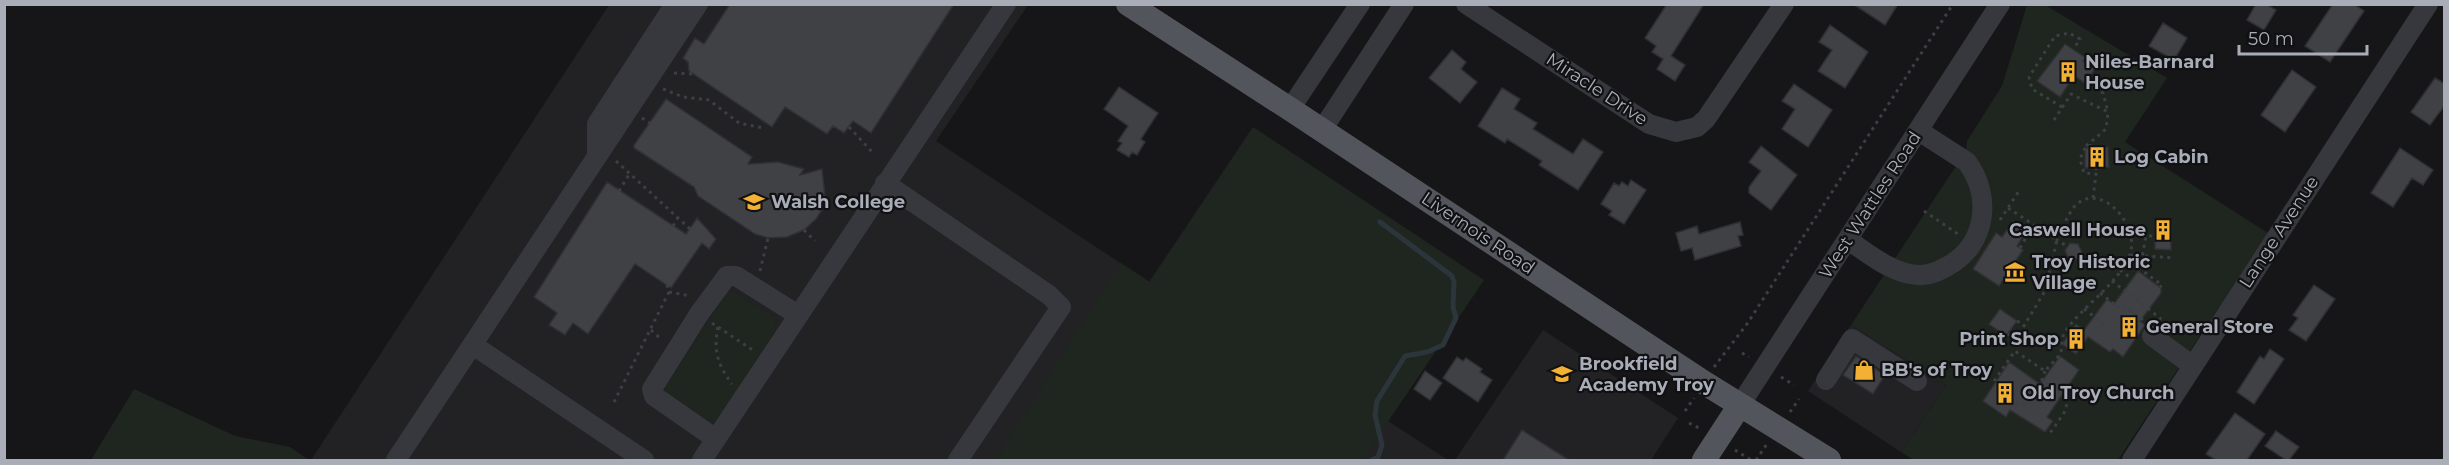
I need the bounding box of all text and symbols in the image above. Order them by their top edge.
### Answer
scale bar [2239,18,2366,56]
text: 50 m [2248,28,2294,50]
street label: Miracle Drive [1542,48,1652,130]
place label: Niles-Barnard House [2085,51,2214,94]
building icon: Niles-Barnard House [2056,60,2080,84]
street label: West Wattles Road [1814,127,1926,283]
building icon: Log Cabin [2085,145,2109,169]
place label: Log Cabin [2114,146,2209,168]
street label: Lange Avenue [2235,172,2323,292]
street label: Livernois Road [1417,187,1539,279]
school or university icon: Walsh College [742,190,766,214]
place label: Walsh College [771,191,905,213]
building icon: Caswell House [2151,218,2175,242]
place label: Caswell House [2009,219,2146,241]
place label: Troy Historic Village [2031,251,2151,294]
museum icon: Troy Historic Village [2003,260,2027,284]
building icon: General Store [2117,315,2141,339]
place label: General Store [2146,316,2274,338]
building icon: Print Shop [2064,327,2088,351]
place label: Print Shop [1959,328,2059,350]
place label: Brookfield Academy Troy [1578,353,1714,396]
shop icon: BB's of Troy [1852,358,1876,382]
place label: BB's of Troy [1881,359,1992,381]
school or university icon: Brookfield Academy Troy [1550,362,1574,386]
building icon: Old Troy Church [1993,381,2017,405]
place label: Old Troy Church [2022,382,2175,404]

